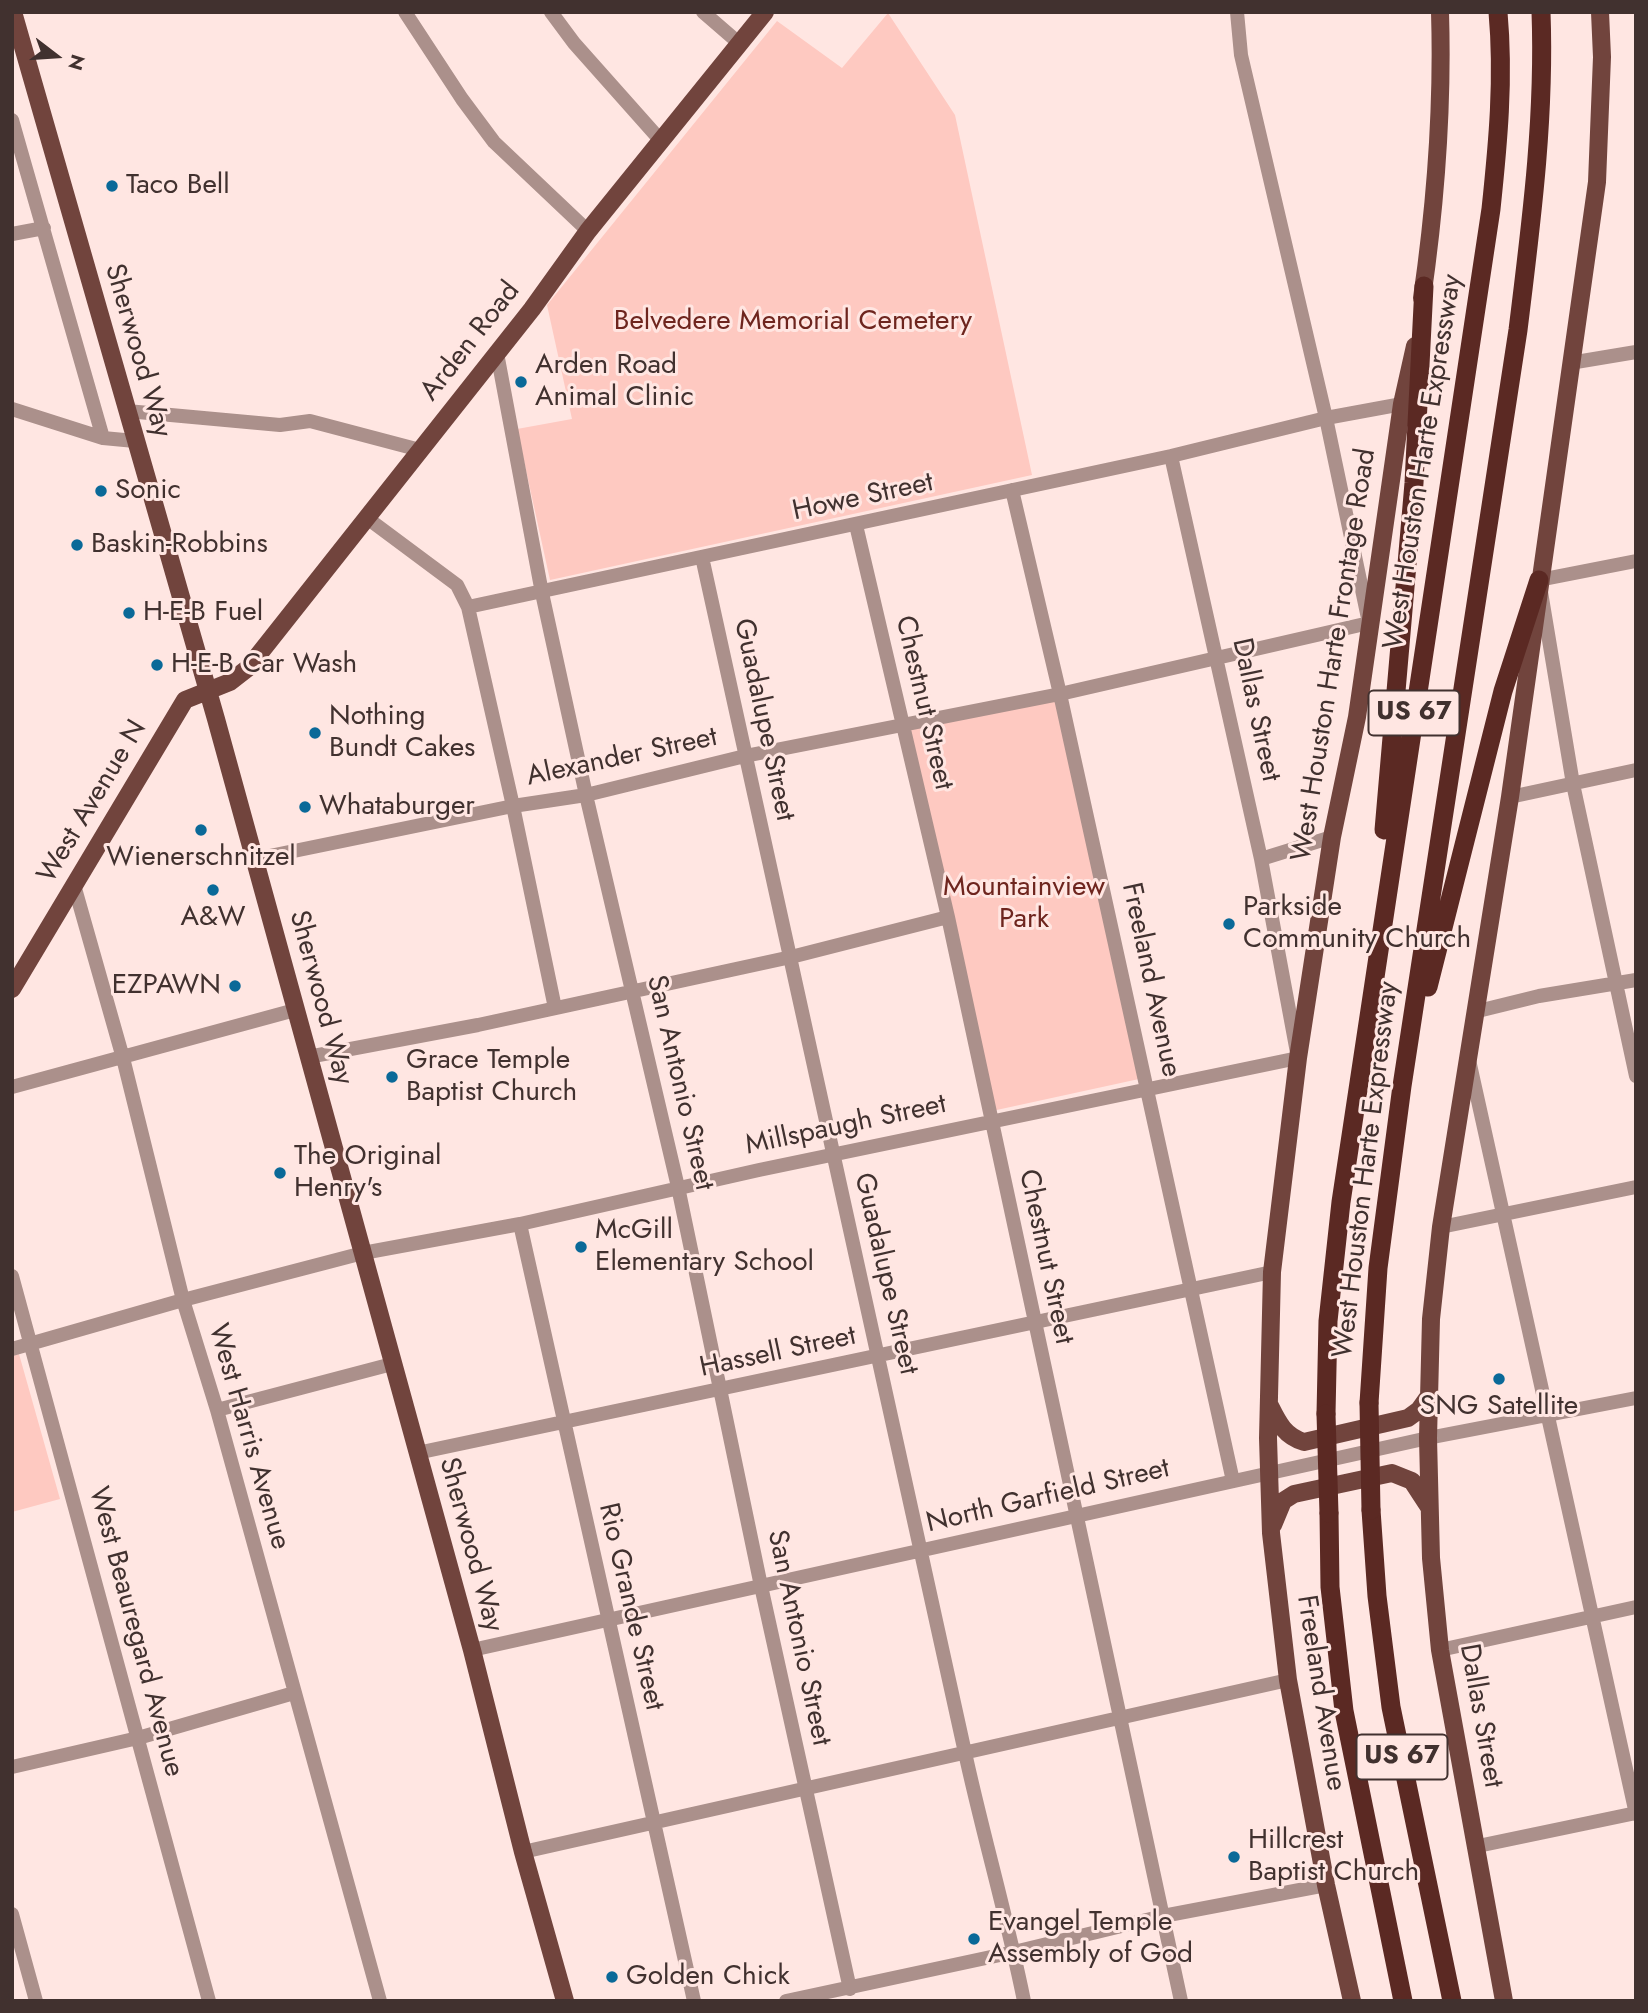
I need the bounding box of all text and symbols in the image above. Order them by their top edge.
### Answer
north arrow [21,21,91,91]
text: N [61,51,92,73]
place label: Taco Bell [126,169,230,203]
marker: Taco Bell [104,178,120,194]
street label: Sherwood Way [96,260,178,442]
street label: West Houston Harte Expressway [1378,272,1470,652]
street label: Arden Road [414,276,528,408]
park label: Belvedere Memorial Cemetery [614,305,972,339]
place label: Arden Road Animal Clinic [535,349,694,415]
marker: Arden Road Animal Clinic [513,374,529,390]
street label: West Houston Harte Frontage Road [1286,446,1384,864]
street label: Howe Street [790,467,936,529]
place label: Sonic [115,474,181,508]
marker: Sonic [93,483,109,499]
place label: Baskin-Robbins [91,528,268,562]
marker: Baskin-Robbins [69,537,85,553]
place label: H-E-B Fuel [143,596,263,630]
marker: H-E-B Fuel [121,605,137,621]
street label: Chestnut Street [887,613,959,793]
street label: Guadalupe Street [725,616,801,824]
street label: Dallas Street [1223,635,1287,785]
place label: H-E-B Car Wash [171,648,357,682]
marker: H-E-B Car Wash [149,657,165,673]
road number: US 67 [1368,691,1460,736]
place label: Nothing Bundt Cakes [329,700,475,766]
street label: West Avenue N [31,715,155,889]
street label: Alexander Street [524,721,720,795]
marker: Nothing Bundt Cakes [307,725,323,741]
place label: Whataburger [319,790,475,824]
marker: Whataburger [297,799,313,815]
marker: Wienerschnitzel [193,822,209,838]
place label: Wienerschnitzel [106,841,296,875]
park label: Mountainview Park [943,871,1105,937]
street label: Freeland Avenue [1113,880,1187,1080]
marker: A&W [205,882,221,898]
place label: Parkside Community Church [1243,891,1471,957]
place label: A&W [180,901,246,935]
street label: Sherwood Way [281,907,359,1089]
marker: Parkside Community Church [1221,916,1237,932]
place label: EZPAWN [112,969,221,1003]
street label: San Antonio Street [638,972,720,1194]
marker: EZPAWN [227,978,243,994]
street label: West Houston Harte Expressway [1327,980,1407,1360]
place label: Grace Temple Baptist Church [406,1044,577,1110]
marker: Grace Temple Baptist Church [384,1069,400,1085]
street label: Millspaugh Street [743,1088,949,1164]
place label: The Original Henry's [294,1140,441,1206]
marker: The Original Henry's [272,1165,288,1181]
street label: Chestnut Street [1010,1167,1080,1347]
street label: Guadalupe Street [845,1170,925,1378]
place label: McGill Elementary School [595,1214,814,1280]
marker: McGill Elementary School [573,1239,589,1255]
street label: West Harris Avenue [200,1320,296,1554]
street label: Hassell Street [697,1320,859,1386]
marker: SNG Satellite [1491,1371,1507,1387]
place label: SNG Satellite [1420,1390,1578,1424]
street label: North Garfield Street [923,1453,1173,1541]
street label: Sherwood Way [431,1454,509,1636]
street label: West Beauregard Avenue [80,1483,190,1781]
street label: Rio Grande Street [590,1500,670,1714]
street label: San Antonio Street [759,1527,837,1749]
street label: Freeland Avenue [1288,1593,1352,1793]
street label: Dallas Street [1451,1642,1509,1790]
road number: US 67 [1356,1734,1448,1780]
place label: Hillcrest Baptist Church [1248,1824,1419,1890]
marker: Hillcrest Baptist Church [1226,1849,1242,1865]
place label: Evangel Temple Assembly of God [988,1906,1193,1972]
marker: Evangel Temple Assembly of God [966,1931,982,1947]
place label: Golden Chick [626,1960,790,1994]
marker: Golden Chick [604,1969,620,1985]

